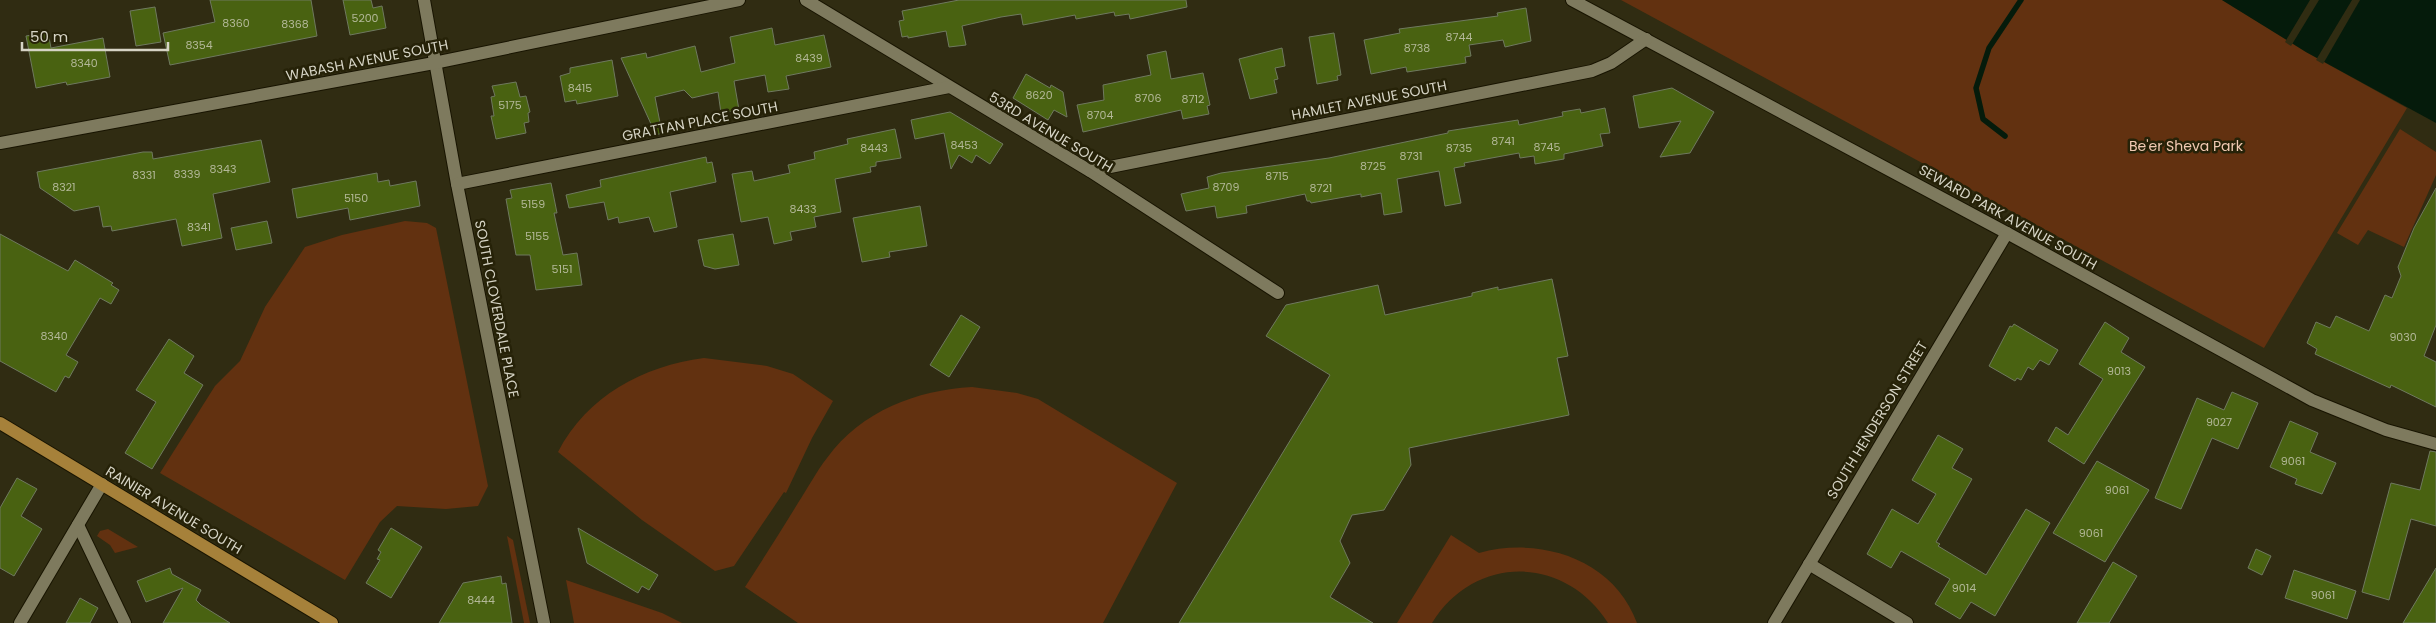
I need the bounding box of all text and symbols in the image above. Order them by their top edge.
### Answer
house number: 5200 [351,10,379,26]
house number: 8360 [222,15,250,31]
house number: 8368 [281,16,309,32]
scale bar [22,20,169,52]
text: 50 m [30,26,68,47]
house number: 8744 [1446,29,1472,45]
street label: WABASH AVENUE SOUTH [284,34,450,86]
house number: 8354 [185,37,213,53]
house number: 8738 [1404,40,1430,56]
house number: 8439 [795,50,823,66]
house number: 8340 [70,55,98,71]
street label: HAMLET AVENUE SOUTH [1290,75,1448,125]
house number: 8415 [568,80,592,96]
street label: 53RD AVENUE SOUTH [985,87,1117,177]
house number: 8620 [1025,87,1053,103]
house number: 8706 [1135,90,1161,106]
house number: 8712 [1182,91,1204,107]
street label: GRATTAN PLACE SOUTH [620,96,780,146]
house number: 5175 [498,97,522,113]
house number: 8704 [1087,107,1113,123]
house number: 8741 [1491,133,1515,149]
park label: Be'er Sheva Park [2129,136,2244,156]
house number: 8453 [950,137,978,153]
house number: 8745 [1534,139,1560,155]
house number: 8443 [860,140,888,156]
house number: 8735 [1446,140,1472,156]
house number: 8731 [1400,148,1422,164]
house number: 8725 [1360,158,1386,174]
street label: SEWARD PARK AVENUE SOUTH [1915,160,2101,274]
house number: 8343 [210,161,236,177]
house number: 8339 [174,166,200,182]
house number: 8331 [132,167,156,183]
house number: 8715 [1265,168,1289,184]
house number: 8321 [52,179,76,195]
house number: 8709 [1213,179,1239,195]
house number: 8721 [1310,180,1332,196]
house number: 5150 [344,190,368,206]
house number: 5159 [521,196,545,212]
house number: 8433 [790,201,816,217]
street label: SOUTH CLOVERDALE PLACE [470,218,524,400]
house number: 8341 [187,219,211,235]
house number: 5155 [525,228,549,244]
house number: 5151 [552,261,572,277]
house number: 8340 [40,328,68,344]
house number: 9030 [2389,329,2417,345]
street label: SOUTH HENDERSON STREET [1822,337,1932,503]
house number: 9013 [2107,363,2131,379]
house number: 9027 [2206,414,2232,430]
house number: 9061 [2281,453,2305,469]
street label: RAINIER AVENUE SOUTH [102,461,246,559]
house number: 9061 [2105,482,2129,498]
house number: 9061 [2079,525,2103,541]
house number: 9014 [1952,580,1976,596]
house number: 9061 [2311,587,2335,603]
house number: 8444 [467,592,495,608]

